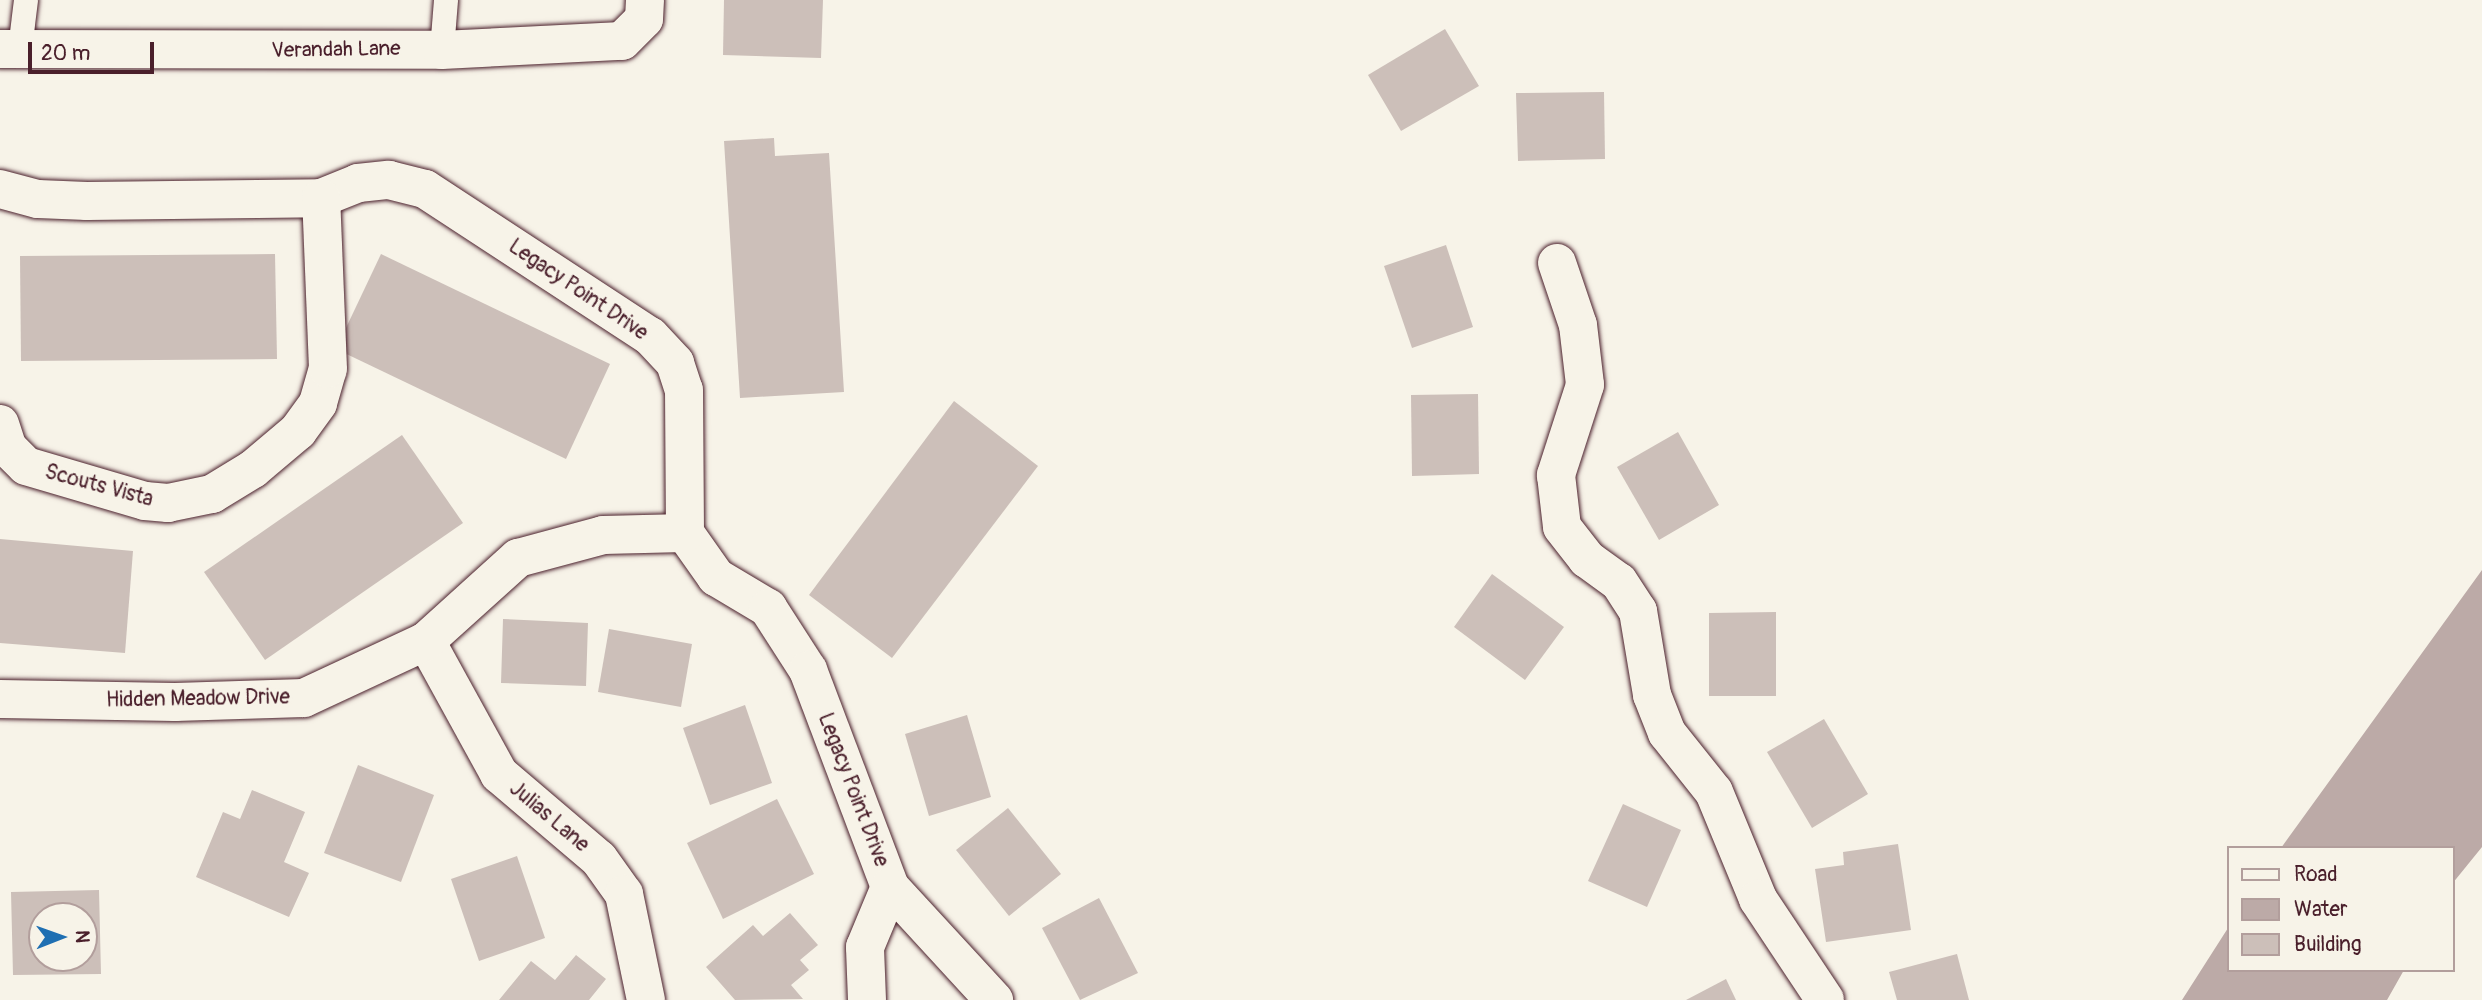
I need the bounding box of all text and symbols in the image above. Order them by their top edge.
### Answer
scale bar [32,28,158,72]
street label: Verandah Lane [271,36,401,64]
text: 20 m [41,40,90,67]
street label: Legacy Point Drive [504,234,652,346]
street label: Scouts Vista [42,459,156,513]
street label: Hidden Meadow Drive [106,685,290,713]
street label: Legacy Point Drive [812,710,894,870]
street label: Julias Lane [504,776,594,858]
legend [2226,846,2454,972]
text: Road [2294,861,2338,888]
text: Water [2294,896,2347,923]
north arrow [28,902,98,972]
text: N [70,930,94,943]
text: Building [2294,931,2361,958]

